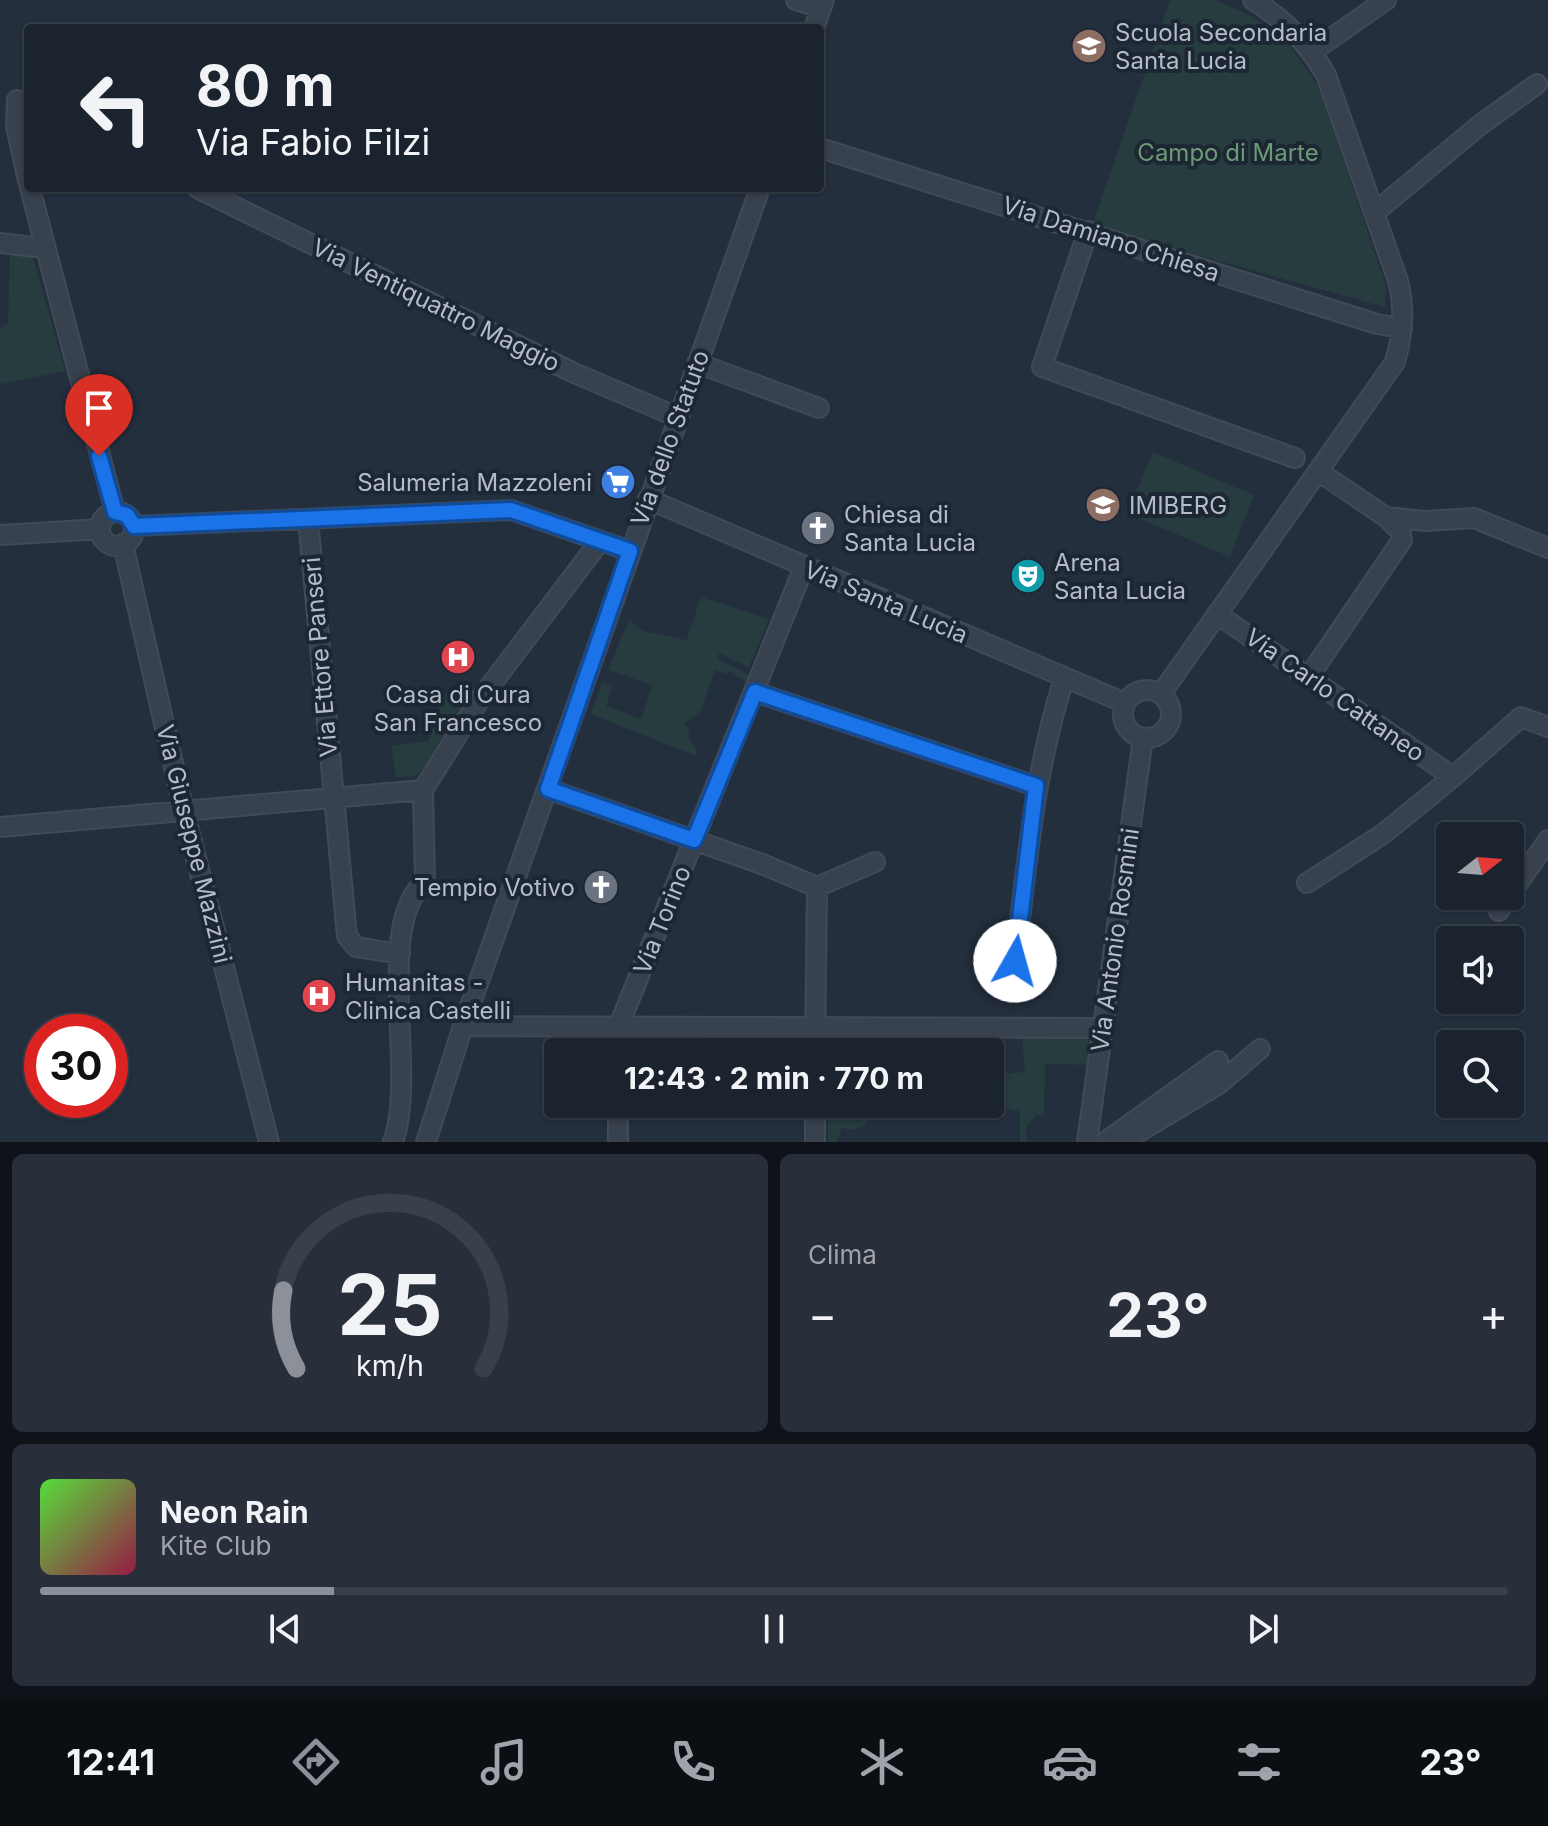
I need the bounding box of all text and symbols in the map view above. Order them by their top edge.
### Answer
place label: Scuola Secondaria Santa Lucia [1115,18,1327,75]
school or university icon: Scuola Secondaria Santa Lucia [1070,27,1108,65]
text: 80 m [196,52,335,120]
icon: left [64,56,168,160]
text: Via Fabio Filzi [196,120,430,164]
park label: Campo di Marte [1137,138,1319,167]
street label: Via Damiano Chiesa [999,190,1223,288]
street label: Via Ventiquattro Maggio [307,232,565,378]
street label: Via dello Statuto [625,346,715,530]
pin [65,374,133,456]
icon: arrive [77,386,121,430]
supermarket icon: Salumeria Mazzoleni [599,463,637,501]
place label: Salumeria Mazzoleni [357,468,592,497]
school or university icon: IMIBERG [1084,486,1122,524]
place label: IMIBERG [1129,491,1227,520]
place label: Chiesa di Santa Lucia [844,500,976,557]
church icon: Chiesa di Santa Lucia [799,509,837,547]
place label: Arena Santa Lucia [1054,548,1186,605]
street label: Via Santa Lucia [800,555,972,649]
street label: Via Ettore Panseri [297,556,343,758]
theatre icon: Arena Santa Lucia [1009,557,1047,595]
street label: Via Carlo Cattaneo [1240,622,1430,768]
hospital icon: Casa di Cura San Francesco [439,638,477,676]
place label: Casa di Cura San Francesco [374,680,542,737]
street label: Via Giuseppe Mazzini [150,722,238,966]
north arrow [1436,822,1524,910]
map controls [1436,822,1524,1118]
street label: Via Antonio Rosmini [1085,826,1145,1054]
street label: Via Torino [627,862,697,978]
church icon: Tempio Votivo [582,868,620,906]
place label: Tempio Votivo [414,873,575,902]
position arrow [973,919,1057,1003]
button: sound [1436,926,1524,1014]
place label: Humanitas - Clinica Castelli [345,968,511,1025]
hospital icon: Humanitas - Clinica Castelli [300,977,338,1015]
speed limit sign: 30 [24,1014,128,1118]
button: search [1436,1030,1524,1118]
text: 12:43 · 2 min · 770 m [624,1060,924,1096]
text: Clima [808,1239,877,1270]
text: 25 [337,1254,443,1355]
text: 23° [1106,1279,1210,1351]
text: − [808,1288,837,1342]
text: + [1479,1288,1508,1342]
text: km/h [356,1348,424,1383]
text: Neon Rain [160,1494,309,1530]
text: Kite Club [160,1530,271,1561]
icon: previous [263,1607,307,1651]
icon: pause [752,1607,796,1651]
icon: next [1241,1607,1285,1651]
icon: directions [288,1734,344,1790]
icon: music [476,1734,532,1790]
icon: phone [665,1734,721,1790]
icon: climate [854,1734,910,1790]
icon: car [1042,1734,1098,1790]
icon: filters [1231,1734,1287,1790]
text: 12:41 [66,1740,155,1784]
text: 23° [1419,1740,1482,1784]

